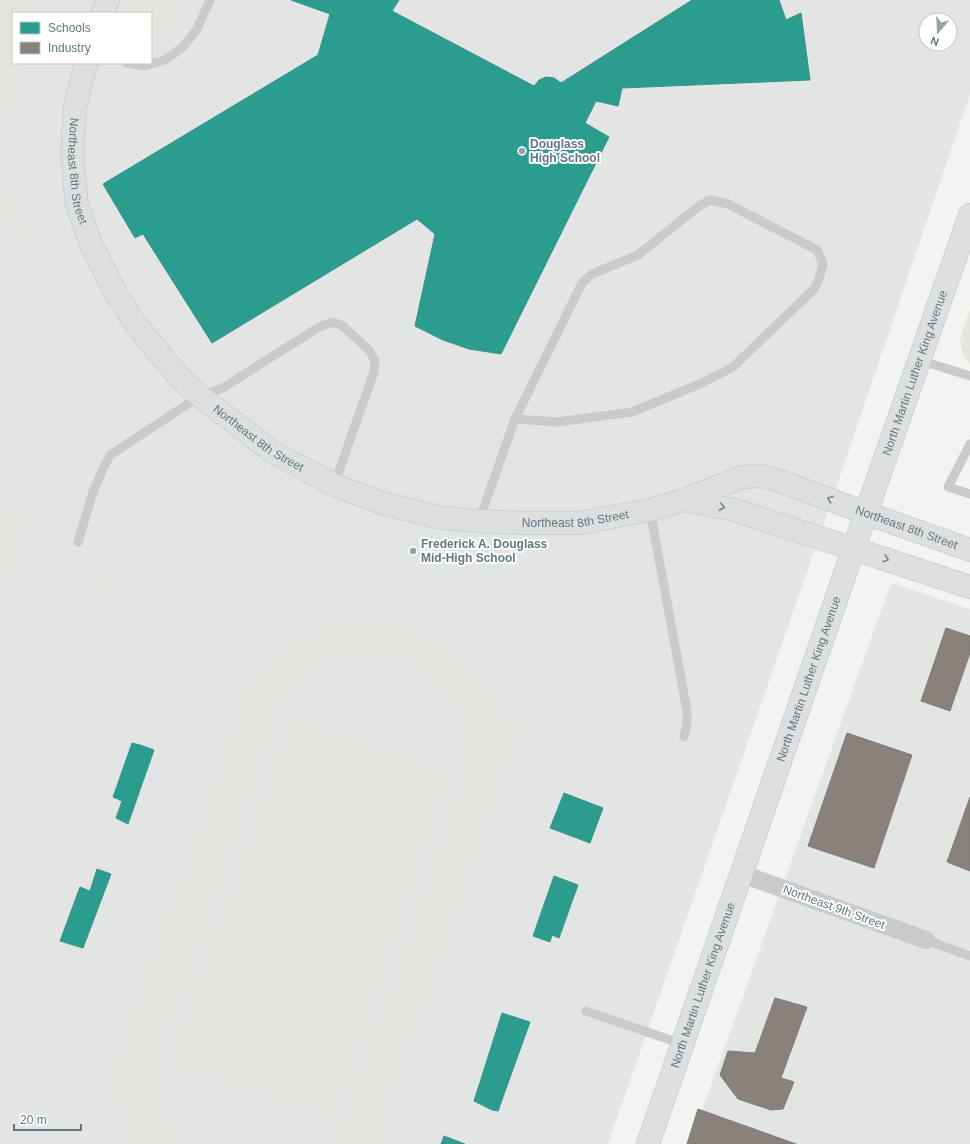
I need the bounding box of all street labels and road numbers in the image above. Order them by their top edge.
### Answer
street label: Northeast 8th Street [65,117,91,227]
street label: North Martin Luther King Avenue [880,288,950,457]
street label: Northeast 8th Street [210,402,307,475]
street label: Northeast 8th Street [854,503,960,552]
street label: Northeast 8th Street [522,507,631,530]
street label: North Martin Luther King Avenue [774,594,844,764]
street label: Northeast 9th Street [781,882,887,932]
street label: North Martin Luther King Avenue [668,900,738,1070]

